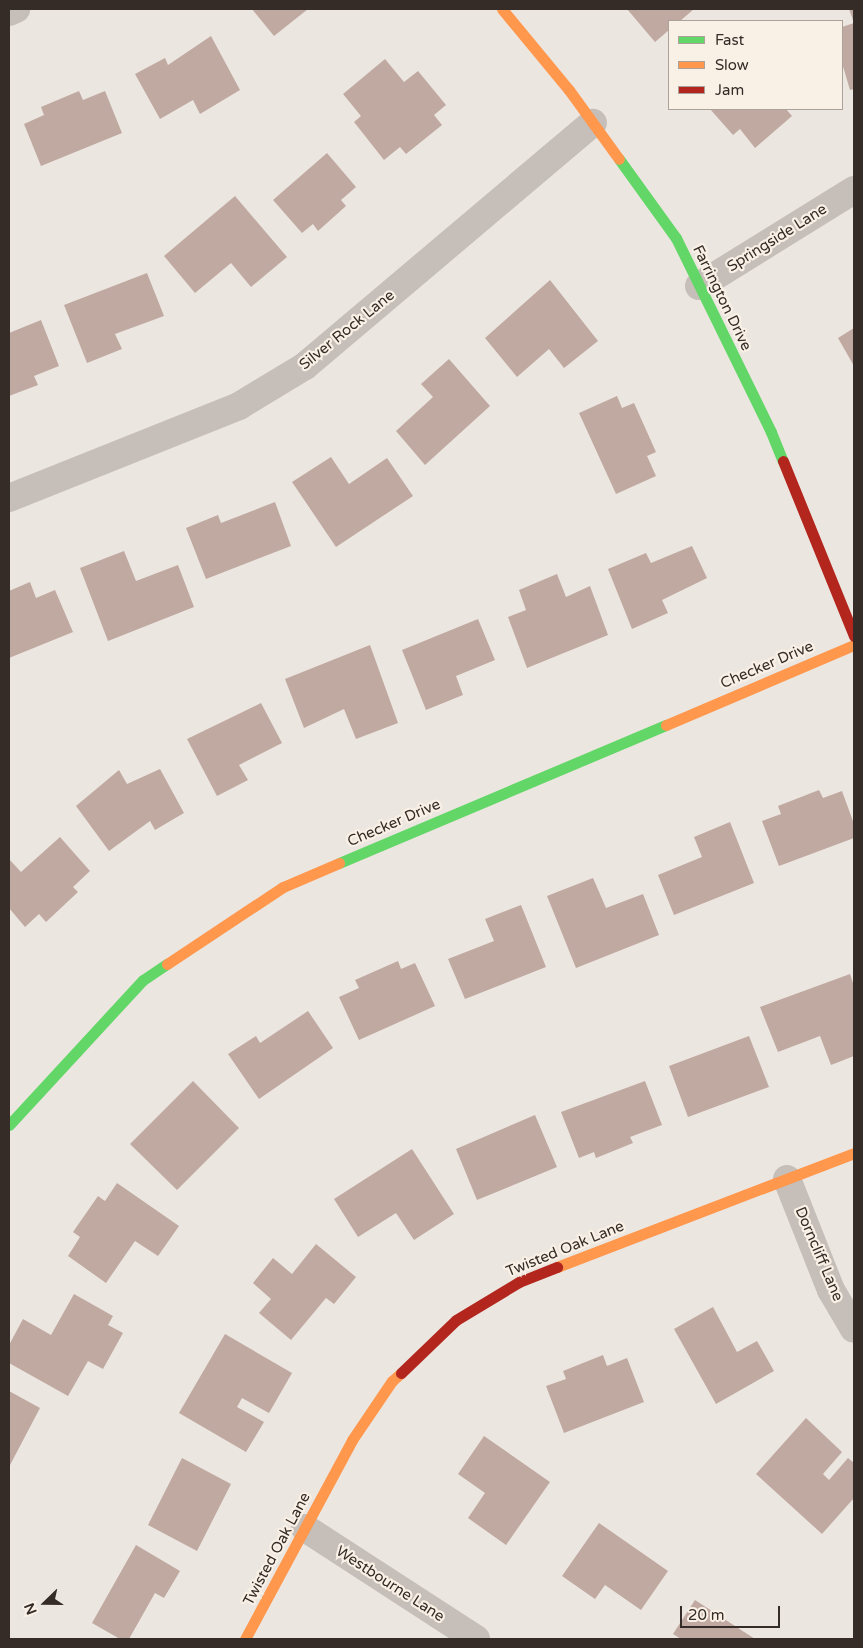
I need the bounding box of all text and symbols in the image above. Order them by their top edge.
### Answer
legend [668,20,843,110]
text: Fast [715,31,744,49]
text: Slow [715,56,749,74]
text: Jam [715,81,744,99]
street label: Springside Lane [724,200,830,276]
street label: Farrington Drive [689,242,755,354]
street label: Silver Rock Lane [296,286,398,374]
street label: Checker Drive [718,637,816,693]
street label: Checker Drive [345,795,443,851]
street label: Dorncliff Lane [791,1204,847,1304]
street label: Twisted Oak Lane [503,1217,627,1281]
street label: Twisted Oak Lane [240,1489,314,1609]
street label: Westbourne Lane [332,1542,448,1626]
north arrow [20,1578,70,1628]
scale bar [683,1596,783,1628]
text: N [21,1600,41,1617]
text: 20 m [688,1606,725,1624]

